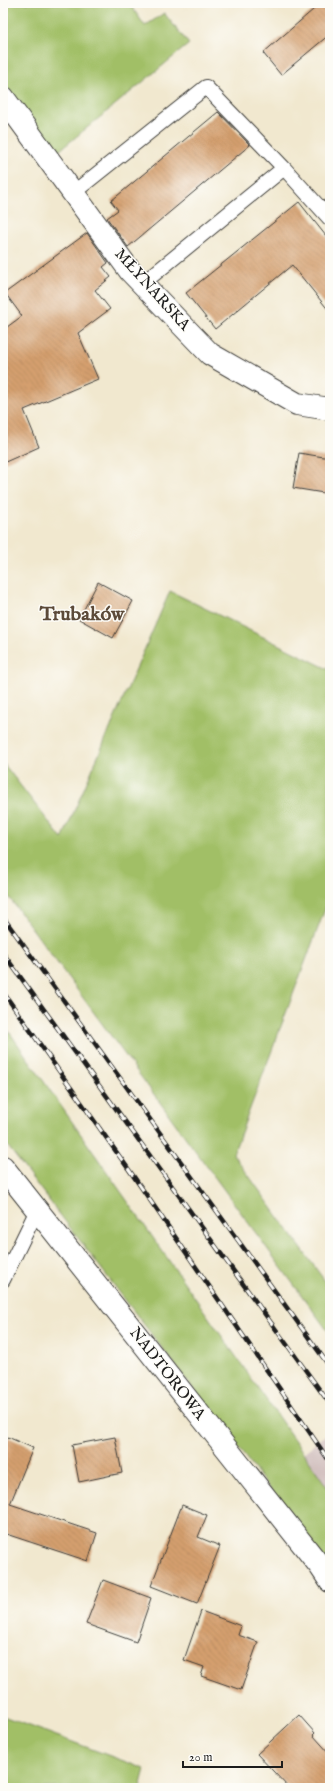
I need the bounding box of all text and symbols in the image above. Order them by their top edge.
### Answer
street label: MŁYNARSKA [110,245,195,336]
district label: Trubaków [39,602,125,627]
street label: NADTOROWA [125,1324,210,1425]
scale bar [183,1743,282,1769]
text: 20 m [189,1750,212,1765]

